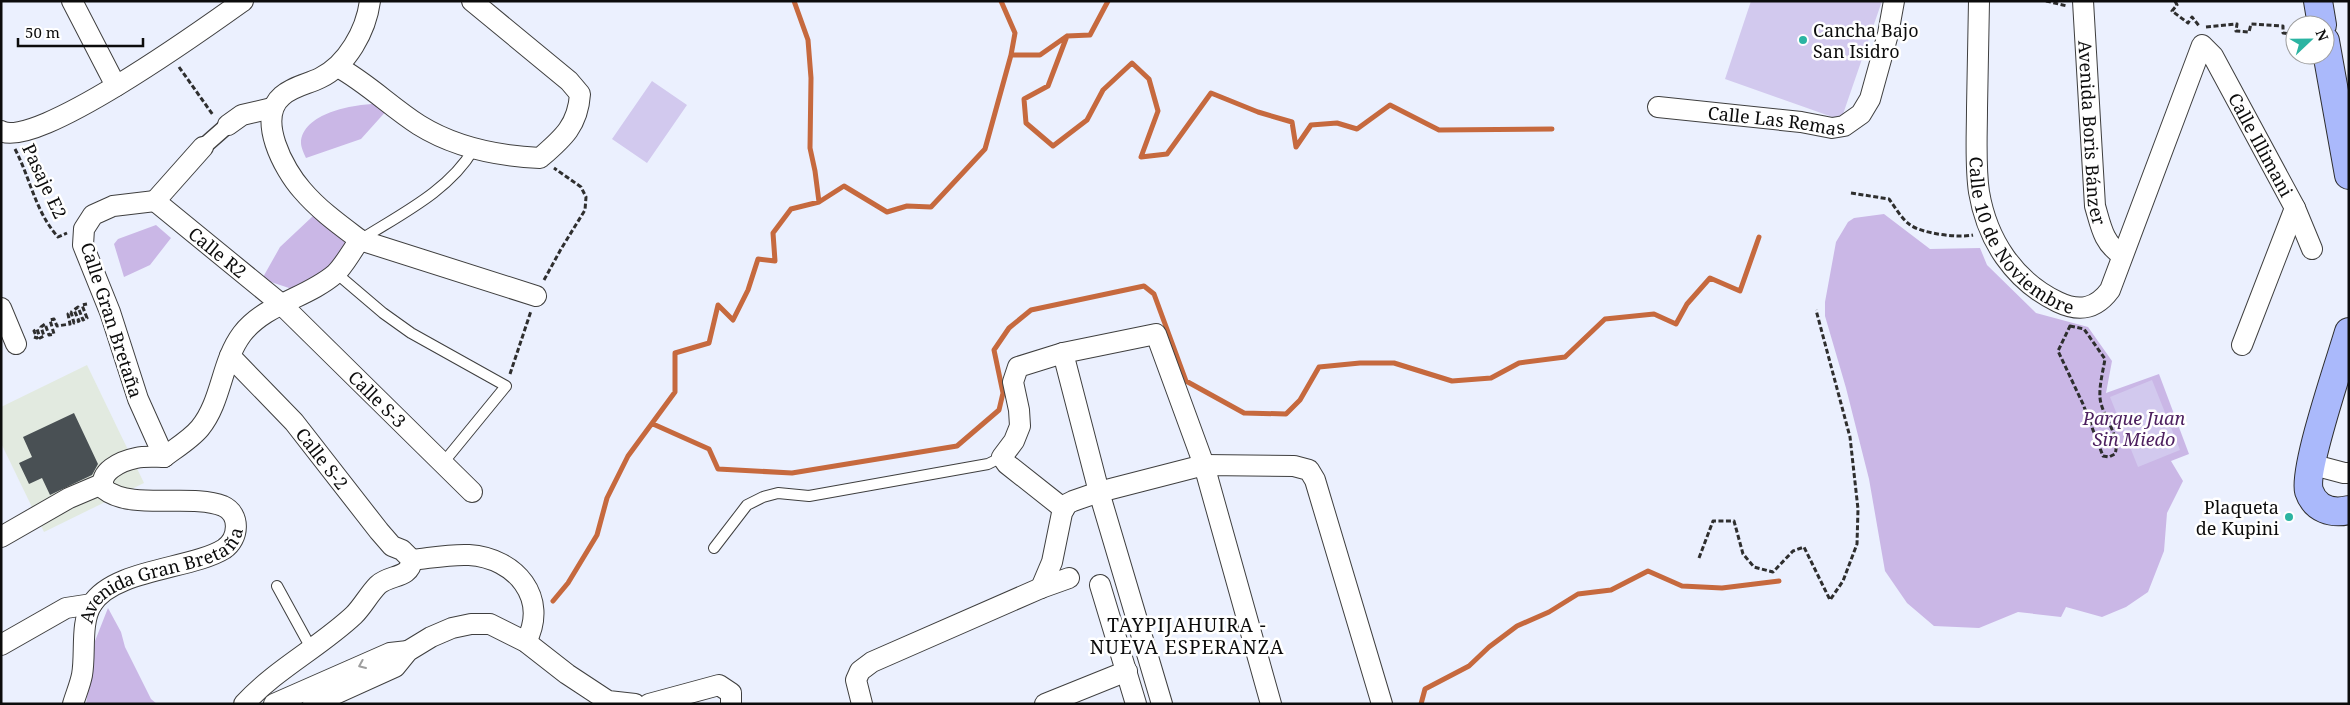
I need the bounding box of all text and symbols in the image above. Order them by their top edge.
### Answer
scale bar [18,15,142,47]
north arrow [2285,15,2335,65]
place label: Cancha Bajo San Isidro [1813,18,1919,63]
text: 50 m [25,22,60,42]
text: N [2312,26,2333,44]
marker: Cancha Bajo San Isidro [1797,34,1809,46]
street label: Avenida Boris Bánzer [2073,40,2112,228]
street label: Calle Illimani [2223,88,2299,201]
street label: Calle Las Remas [1707,100,1846,141]
street label: Pasaje E2 [17,140,73,222]
street label: Calle 10 de Noviembre [1965,156,2077,319]
street label: Calle R2 [184,221,252,283]
street label: Calle Gran Bretaña [76,239,148,401]
street label: Calle S-3 [343,365,412,433]
park label: Parque Juan Sin Miedo [2082,406,2185,451]
street label: Calle S-2 [291,422,354,494]
place label: Plaqueta de Kupini [2196,495,2279,540]
marker: Plaqueta de Kupini [2283,511,2295,523]
street label: Avenida Gran Bretaña [74,525,248,626]
district label: TAYPIJAHUIRA - NUEVA ESPERANZA [1090,612,1284,660]
one-way arrow [358,659,366,669]

